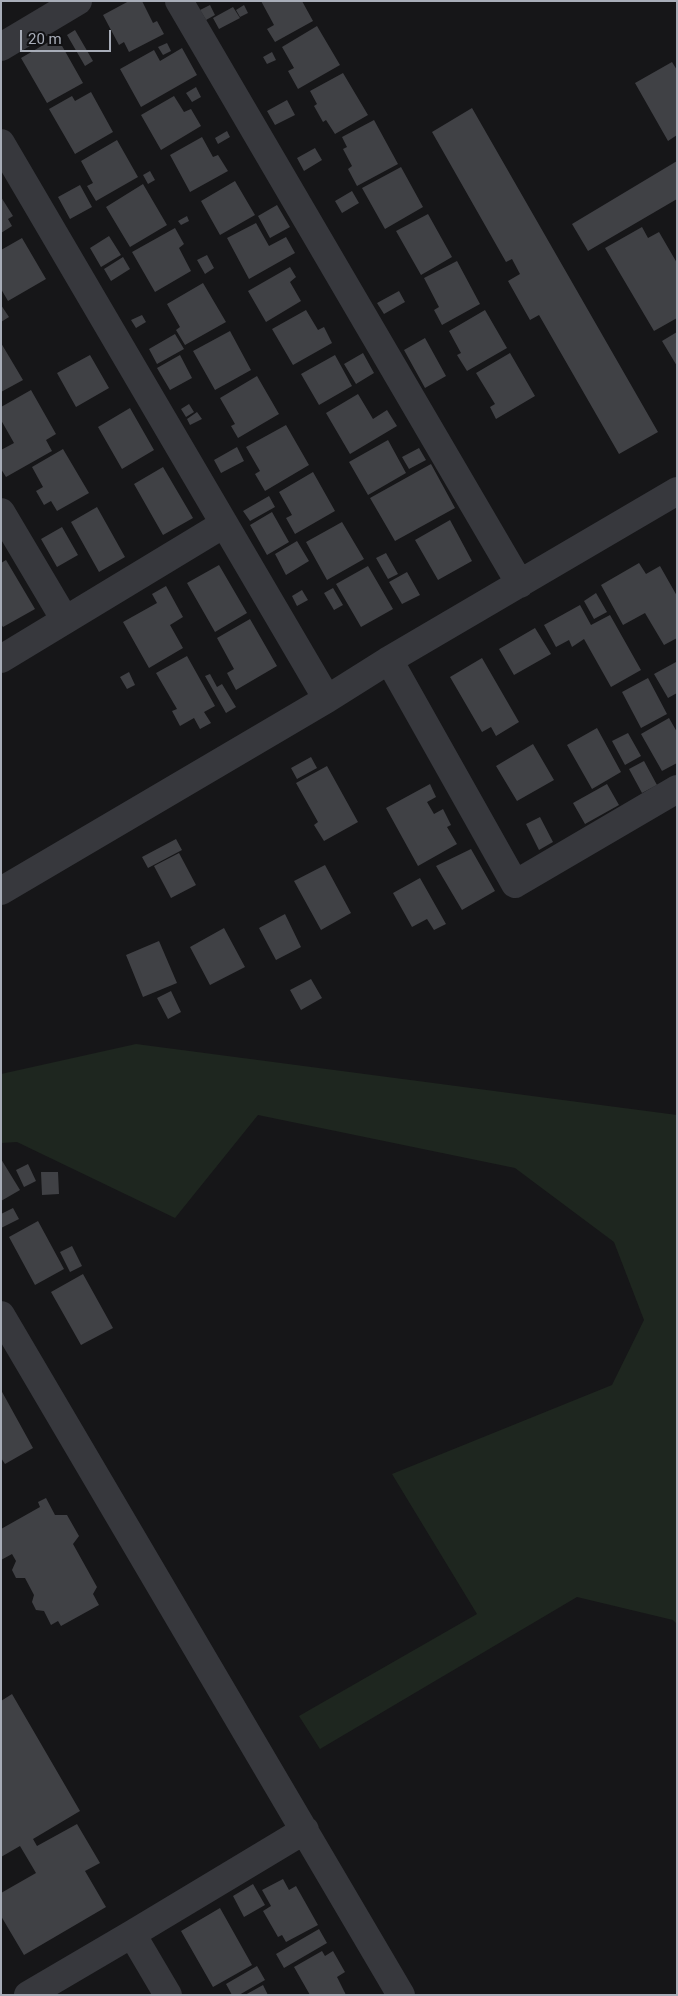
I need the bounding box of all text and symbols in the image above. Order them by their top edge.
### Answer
scale bar [22,20,114,52]
text: 20 m [28,30,62,48]

